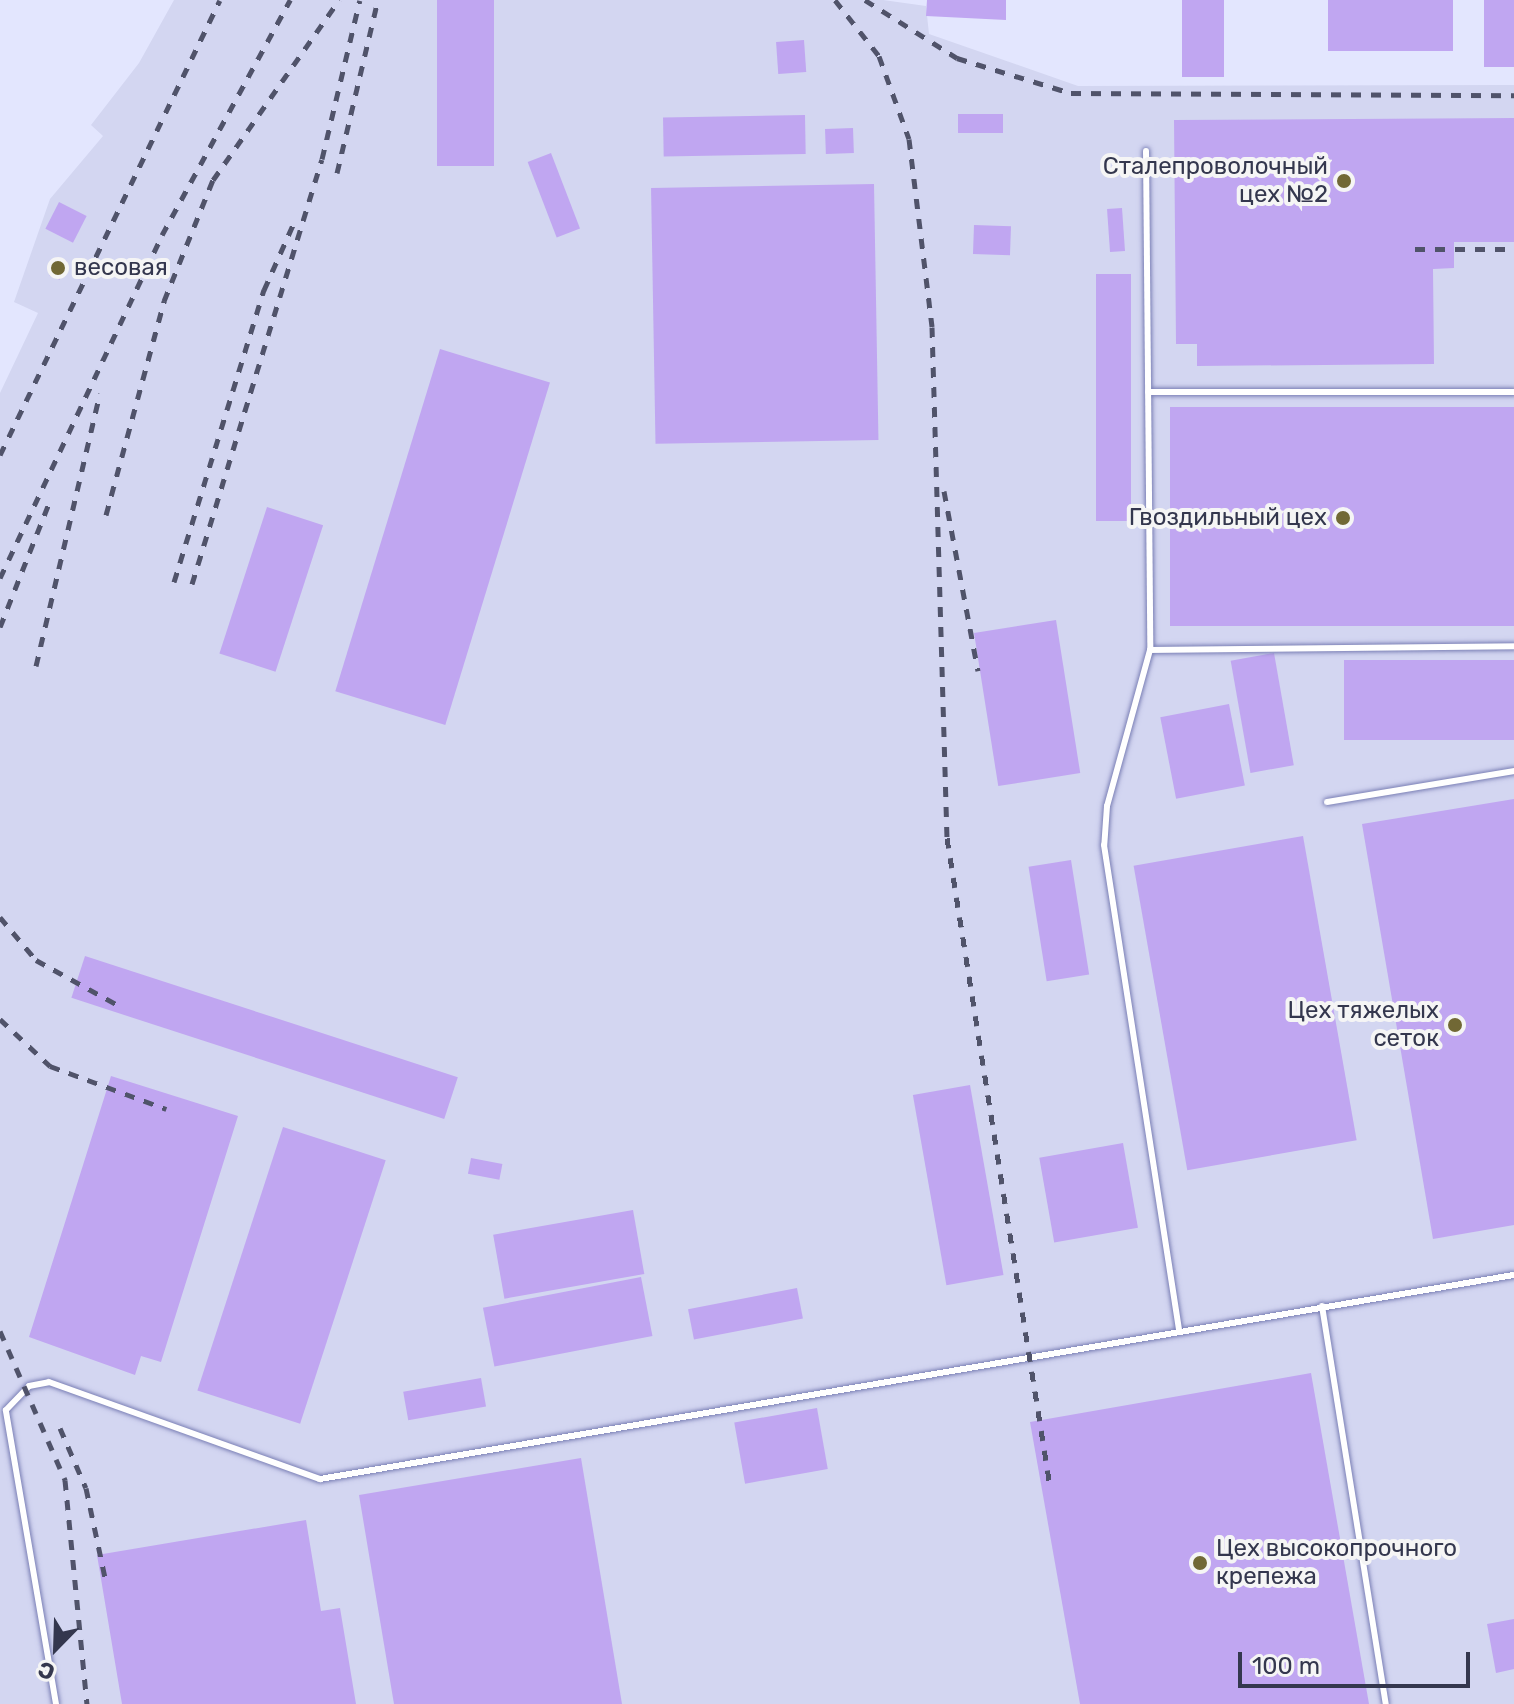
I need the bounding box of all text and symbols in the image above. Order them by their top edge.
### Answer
place label: Сталепроволочный цех №2 [1103,153,1328,209]
marker: Сталепроволочный цех №2 [1335,172,1353,190]
place label: весовая [74,254,168,282]
marker: весовая [49,259,67,277]
place label: Гвоздильный цех [1129,504,1327,532]
marker: Гвоздильный цех [1334,509,1352,527]
place label: Цех тяжелых сеток [1287,997,1439,1053]
marker: Цех тяжелых сеток [1446,1016,1464,1034]
place label: Цех высокопрочного крепежа [1216,1535,1457,1591]
marker: Цех высокопрочного крепежа [1191,1554,1209,1572]
north arrow [16,1608,96,1688]
scale bar [1242,1636,1474,1686]
text: 100 m [1252,1652,1320,1680]
text: С [34,1655,59,1686]

